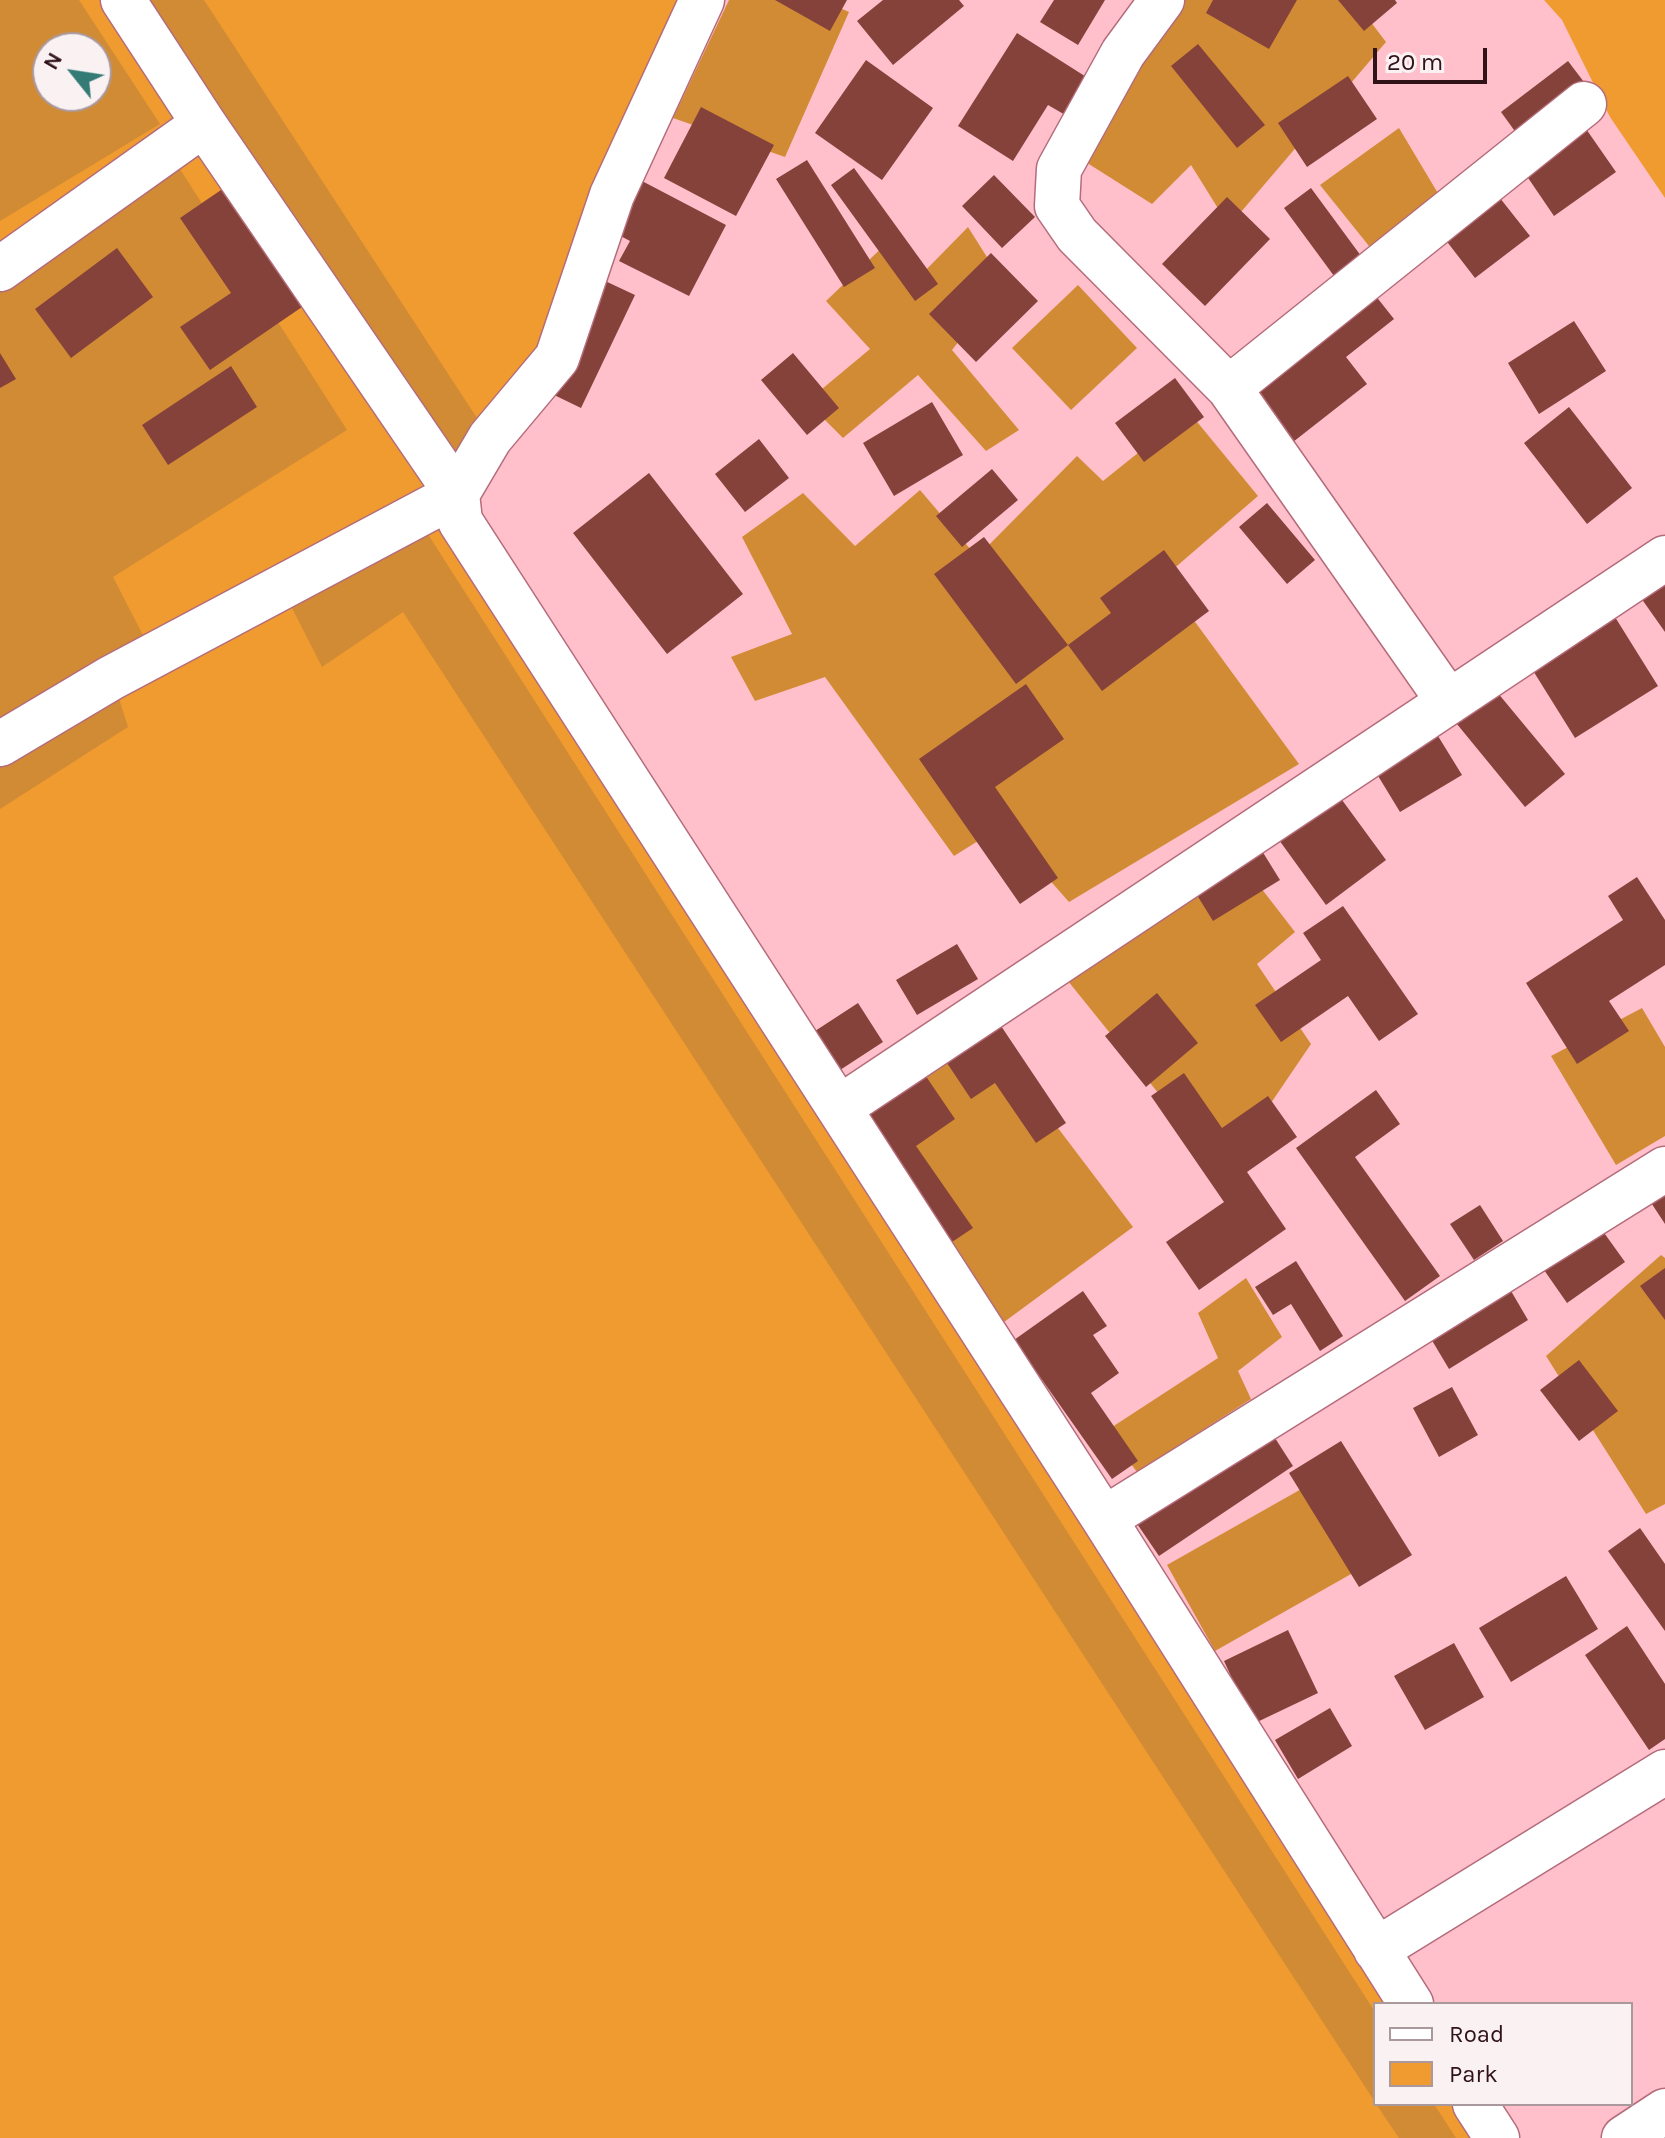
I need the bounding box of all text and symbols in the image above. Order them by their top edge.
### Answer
north arrow [32,32,112,112]
scale bar [1377,32,1491,82]
text: N [38,48,68,74]
text: 20 m [1387,48,1443,76]
legend [1373,2002,1633,2106]
text: Road [1449,2020,1504,2048]
text: Park [1449,2060,1498,2088]

